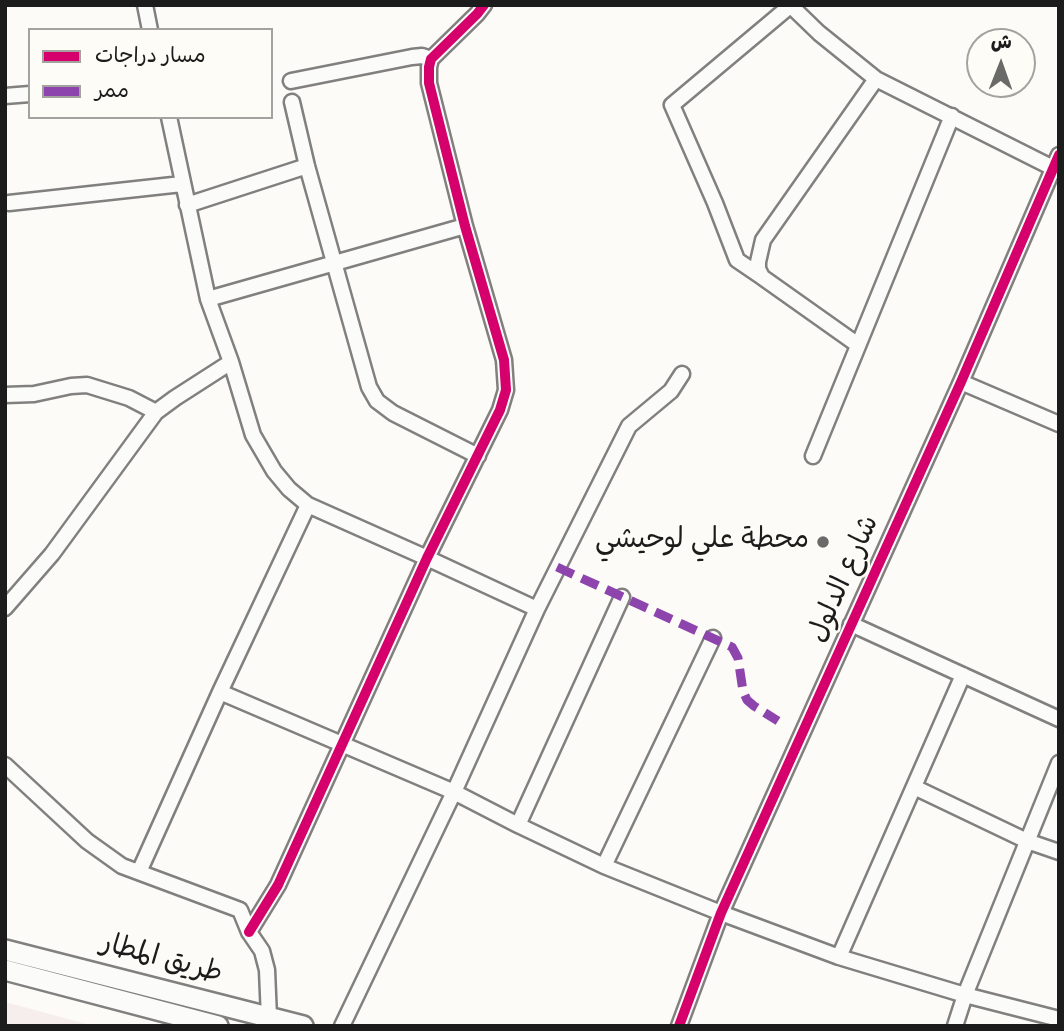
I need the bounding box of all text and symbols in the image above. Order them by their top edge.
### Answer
legend [28,28,273,119]
north arrow [966,28,1036,98]
text: ش [991,30,1012,57]
text: مسار دراجات [95,42,206,72]
text: ممر [95,77,129,107]
street label: شارع الدلول [803,511,889,649]
place label: محطة علي لوحيشي [595,525,809,559]
marker: محطة علي لوحيشي [815,534,831,550]
street label: طريق المطار [97,929,225,993]

